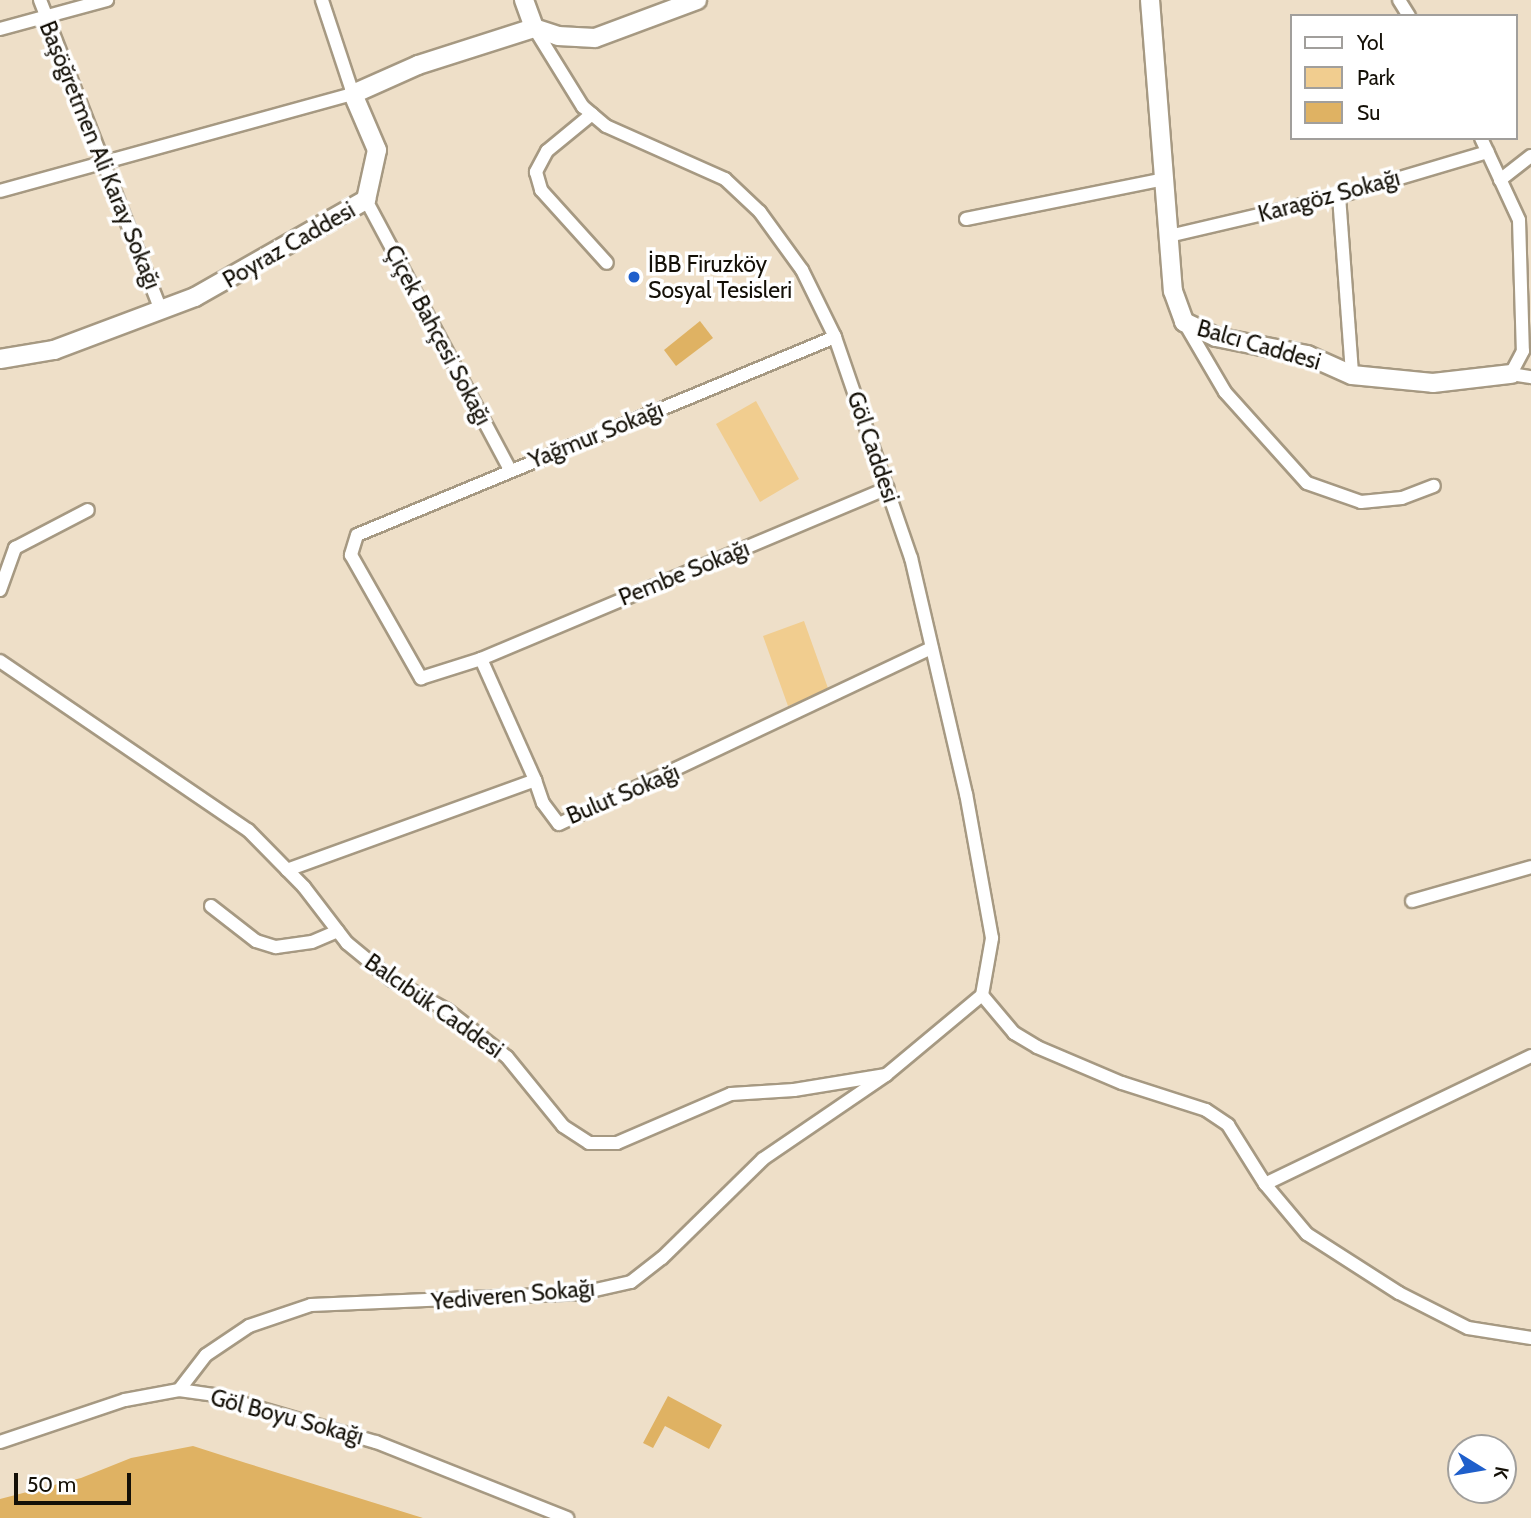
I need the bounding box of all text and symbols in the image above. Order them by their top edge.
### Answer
legend [1290,14,1517,140]
street label: Başöğretmen Ali Karay Sokağı [34,17,166,293]
text: Yol [1357,30,1384,55]
text: Park [1357,65,1395,90]
text: Su [1357,100,1380,125]
street label: Karagöz Sokağı [1255,164,1403,228]
street label: Poyraz Caddesi [218,196,360,294]
street label: Çiçek Bahçesi Sokağı [379,240,497,430]
place label: İBB Firuzköy Sosyal Tesisleri [648,250,792,304]
marker: İBB Firuzköy Sosyal Tesisleri [626,269,642,285]
street label: Balcı Caddesi [1194,314,1324,376]
street label: Göl Caddesi [841,388,905,506]
street label: Yağmur Sokağı [525,396,667,474]
street label: Pembe Sokağı [615,534,753,612]
street label: Bulut Sokağı [563,758,683,830]
street label: Balcıbük Caddesi [359,948,509,1064]
street label: Yediveren Sokağı [430,1274,596,1316]
street label: Göl Boyu Sokağı [208,1383,366,1451]
north arrow [1447,1434,1517,1504]
scale bar [18,1458,135,1502]
text: K [1489,1465,1514,1481]
text: 50 m [27,1472,76,1497]

